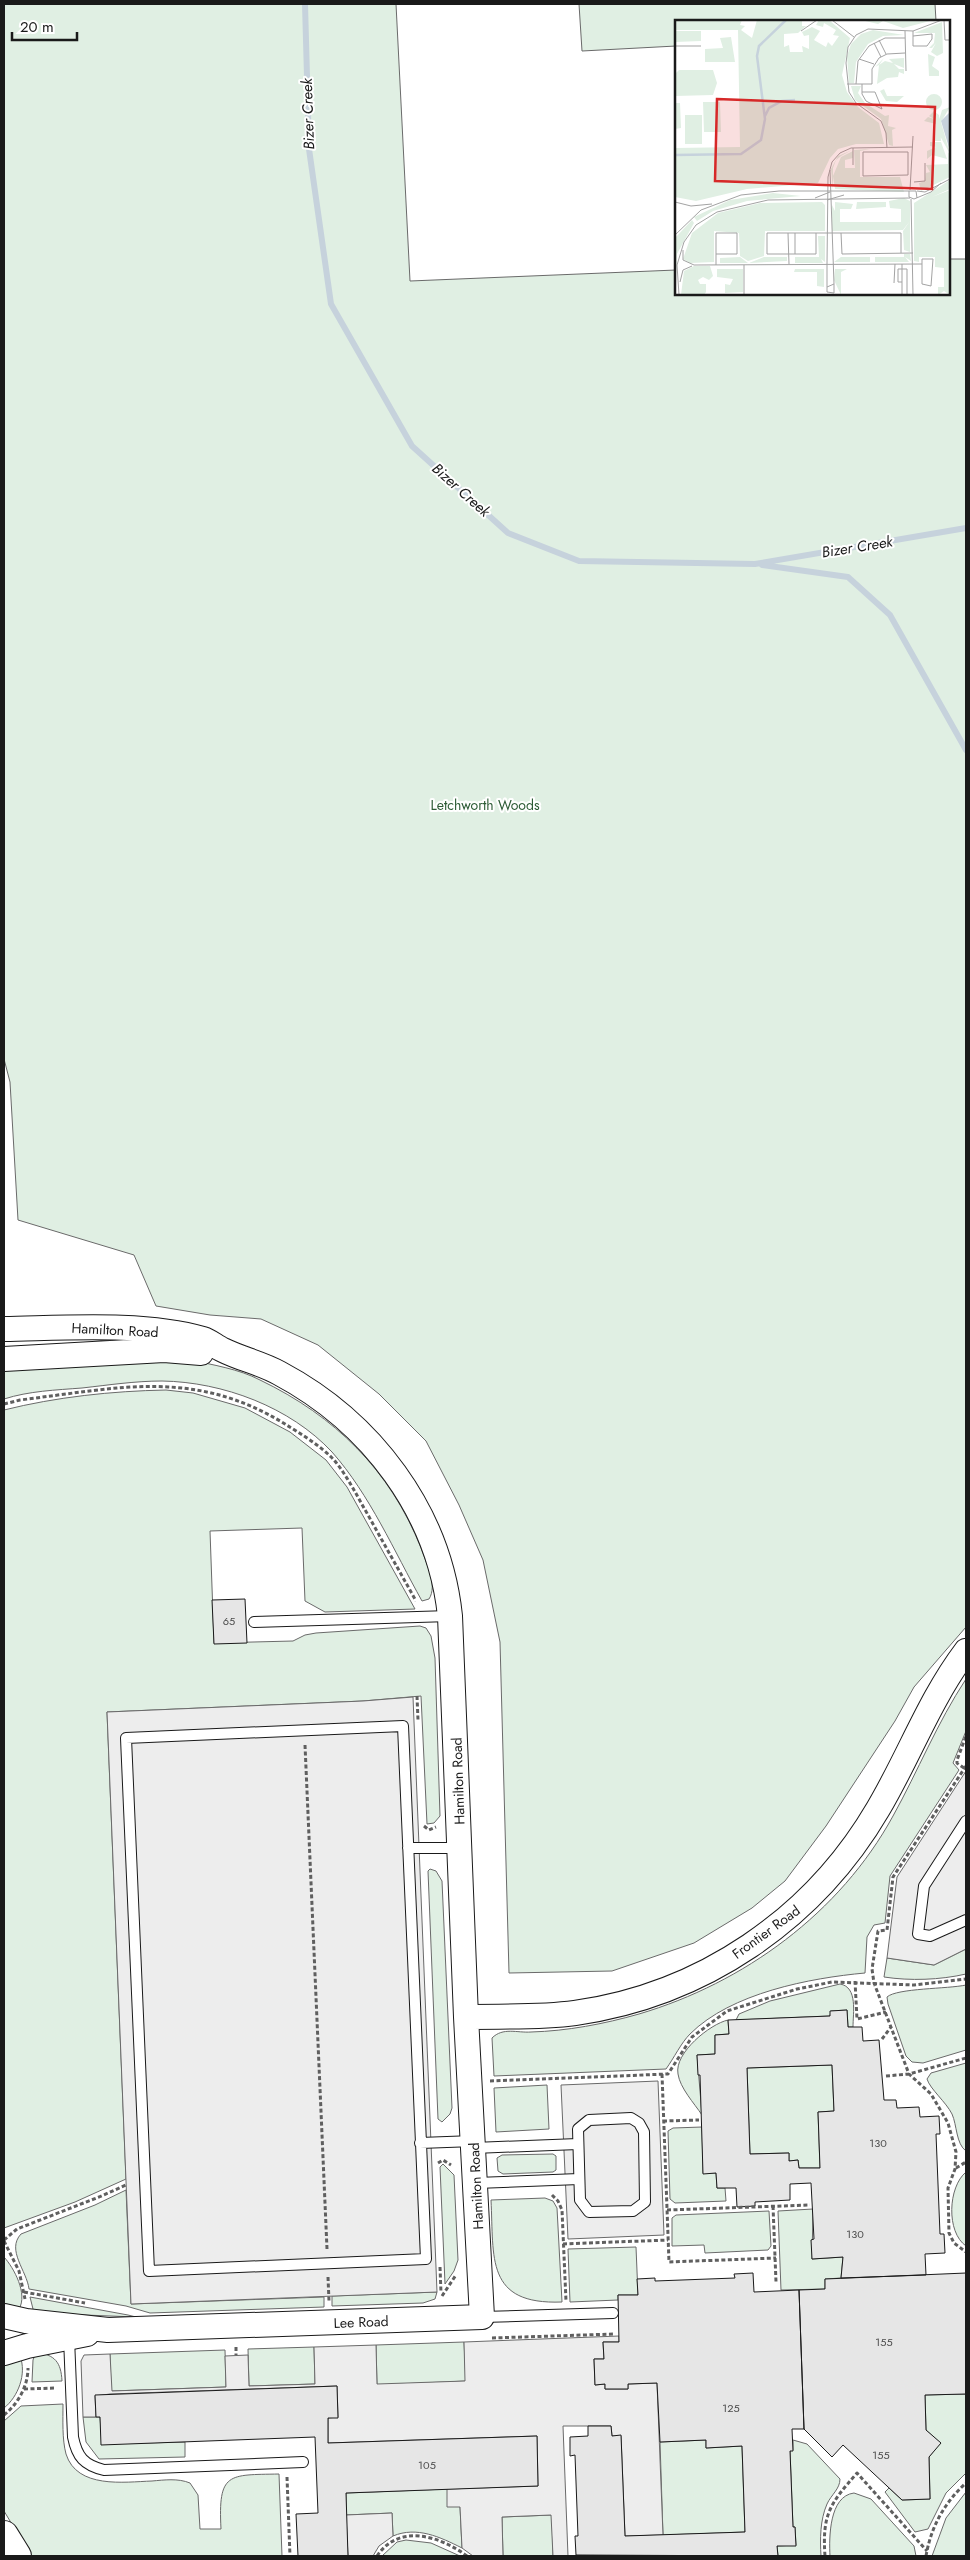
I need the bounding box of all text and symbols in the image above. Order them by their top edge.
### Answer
scale bar [12,10,78,42]
text: 20 m [20,16,54,38]
inset map [675,20,950,295]
water label: Bizer Creek [296,77,320,150]
water label: Bizer Creek [427,458,495,523]
water label: Bizer Creek [820,530,895,563]
park label: Letchworth Woods [430,795,540,815]
street label: Hamilton Road [71,1318,159,1342]
house number: 65 [223,1613,235,1629]
street label: Hamilton Road [446,1737,470,1825]
street label: Frontier Road [728,1900,804,1964]
house number: 130 [869,2135,887,2151]
street label: Hamilton Road [464,2142,488,2230]
house number: 130 [846,2226,864,2242]
street label: Lee Road [333,2311,389,2333]
house number: 155 [875,2334,893,2350]
house number: 125 [722,2400,740,2416]
house number: 155 [872,2447,890,2463]
house number: 105 [418,2457,436,2473]

